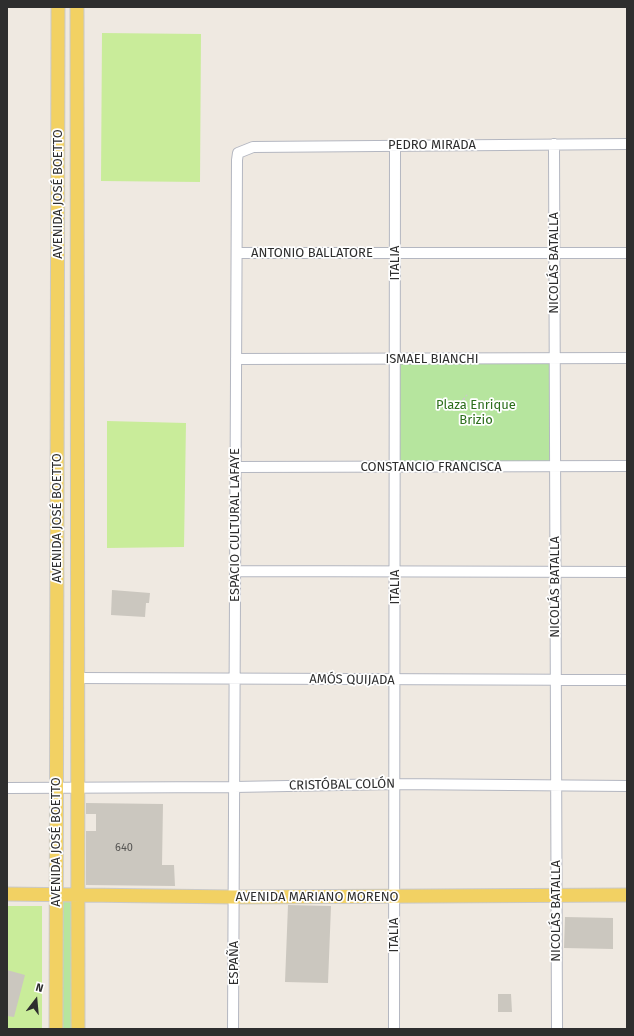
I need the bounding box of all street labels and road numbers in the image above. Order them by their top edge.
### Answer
street label: AVENIDA JOSÉ BOETTO [50,129,66,259]
street label: PEDRO MIRADA [388,137,476,153]
street label: NICOLÁS BATALLA [546,212,562,314]
street label: ANTONIO BALLATORE [251,245,373,261]
street label: ITALIA [387,245,403,281]
street label: ISMAEL BIANCHI [385,351,479,367]
street label: ESPACIO CULTURAL LAFAYE [227,448,243,602]
street label: AVENIDA JOSÉ BOETTO [49,453,65,583]
street label: CONSTANCIO FRANCISCA [360,459,502,475]
street label: NICOLÁS BATALLA [547,536,563,638]
street label: ITALIA [387,569,403,605]
street label: AMÓS QUIJADA [309,671,395,689]
street label: CRISTÓBAL COLÓN [289,776,395,794]
street label: AVENIDA JOSÉ BOETTO [48,777,64,907]
street label: NICOLÁS BATALLA [548,860,564,962]
street label: AVENIDA MARIANO MORENO [235,889,399,905]
street label: ITALIA [386,917,402,953]
street label: ESPAÑA [226,941,242,985]

